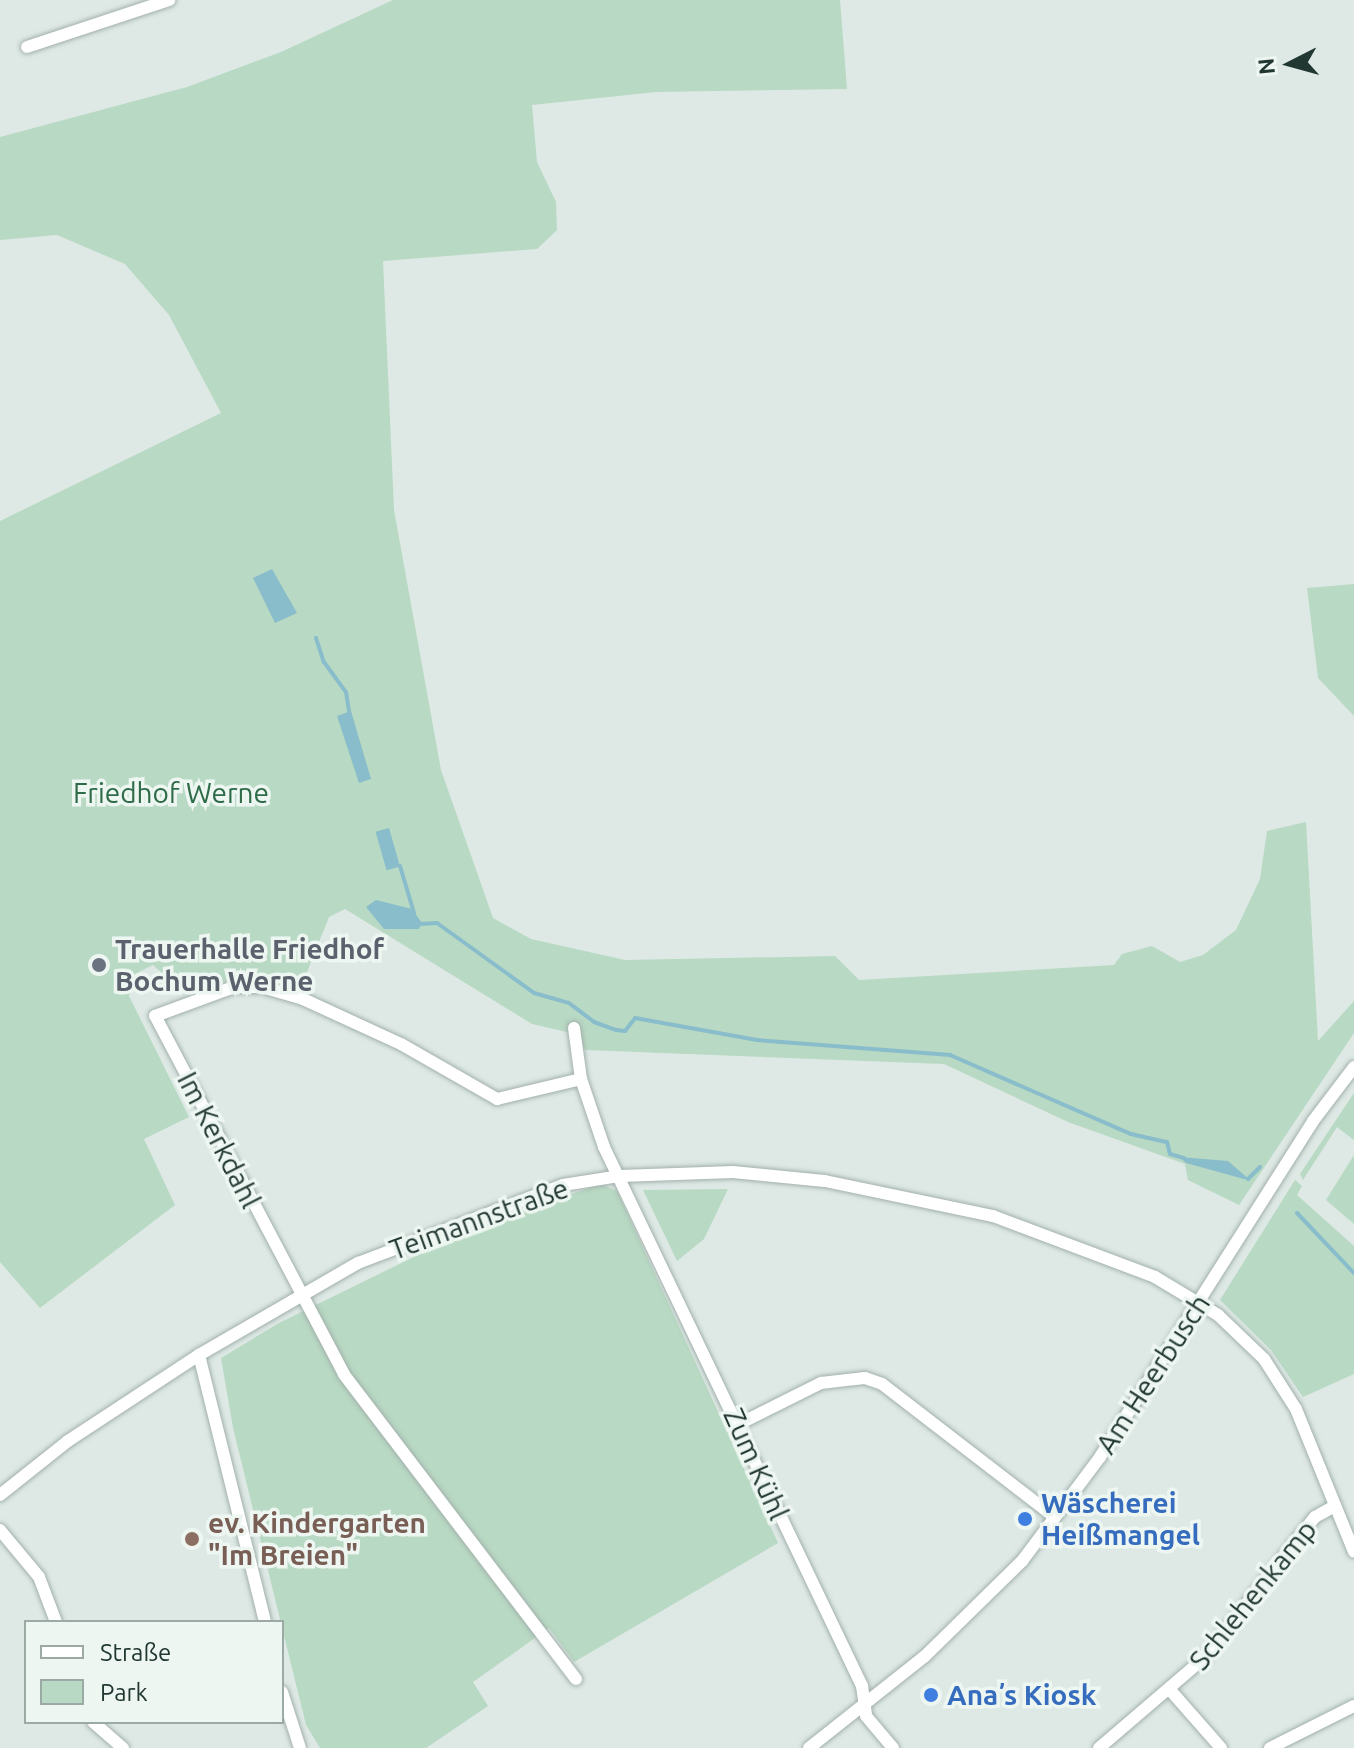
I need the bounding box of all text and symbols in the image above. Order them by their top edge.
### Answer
north arrow [1250,24,1330,104]
text: N [1252,57,1279,76]
park label: Friedhof Werne [73,776,269,810]
place label: Trauerhalle Friedhof Bochum Werne [115,932,384,998]
marker: Trauerhalle Friedhof Bochum Werne [90,956,108,974]
street label: Im Kerkdahl [170,1066,268,1214]
street label: Teimannstraße [385,1171,573,1267]
street label: Am Heerbusch [1089,1288,1217,1460]
street label: Zum Kühl [717,1403,795,1525]
place label: Wäscherei Heißmangel [1041,1486,1200,1552]
place label: ev. Kindergarten "Im Breien" [208,1506,426,1572]
marker: Wäscherei Heißmangel [1016,1510,1034,1528]
street label: Schlehenkamp [1182,1513,1324,1677]
marker: ev. Kindergarten "Im Breien" [183,1530,201,1548]
legend [24,1620,284,1724]
text: Straße [100,1639,171,1666]
place label: Anaʼs Kiosk [947,1678,1096,1712]
text: Park [100,1679,148,1706]
marker: Anaʼs Kiosk [922,1686,940,1704]

